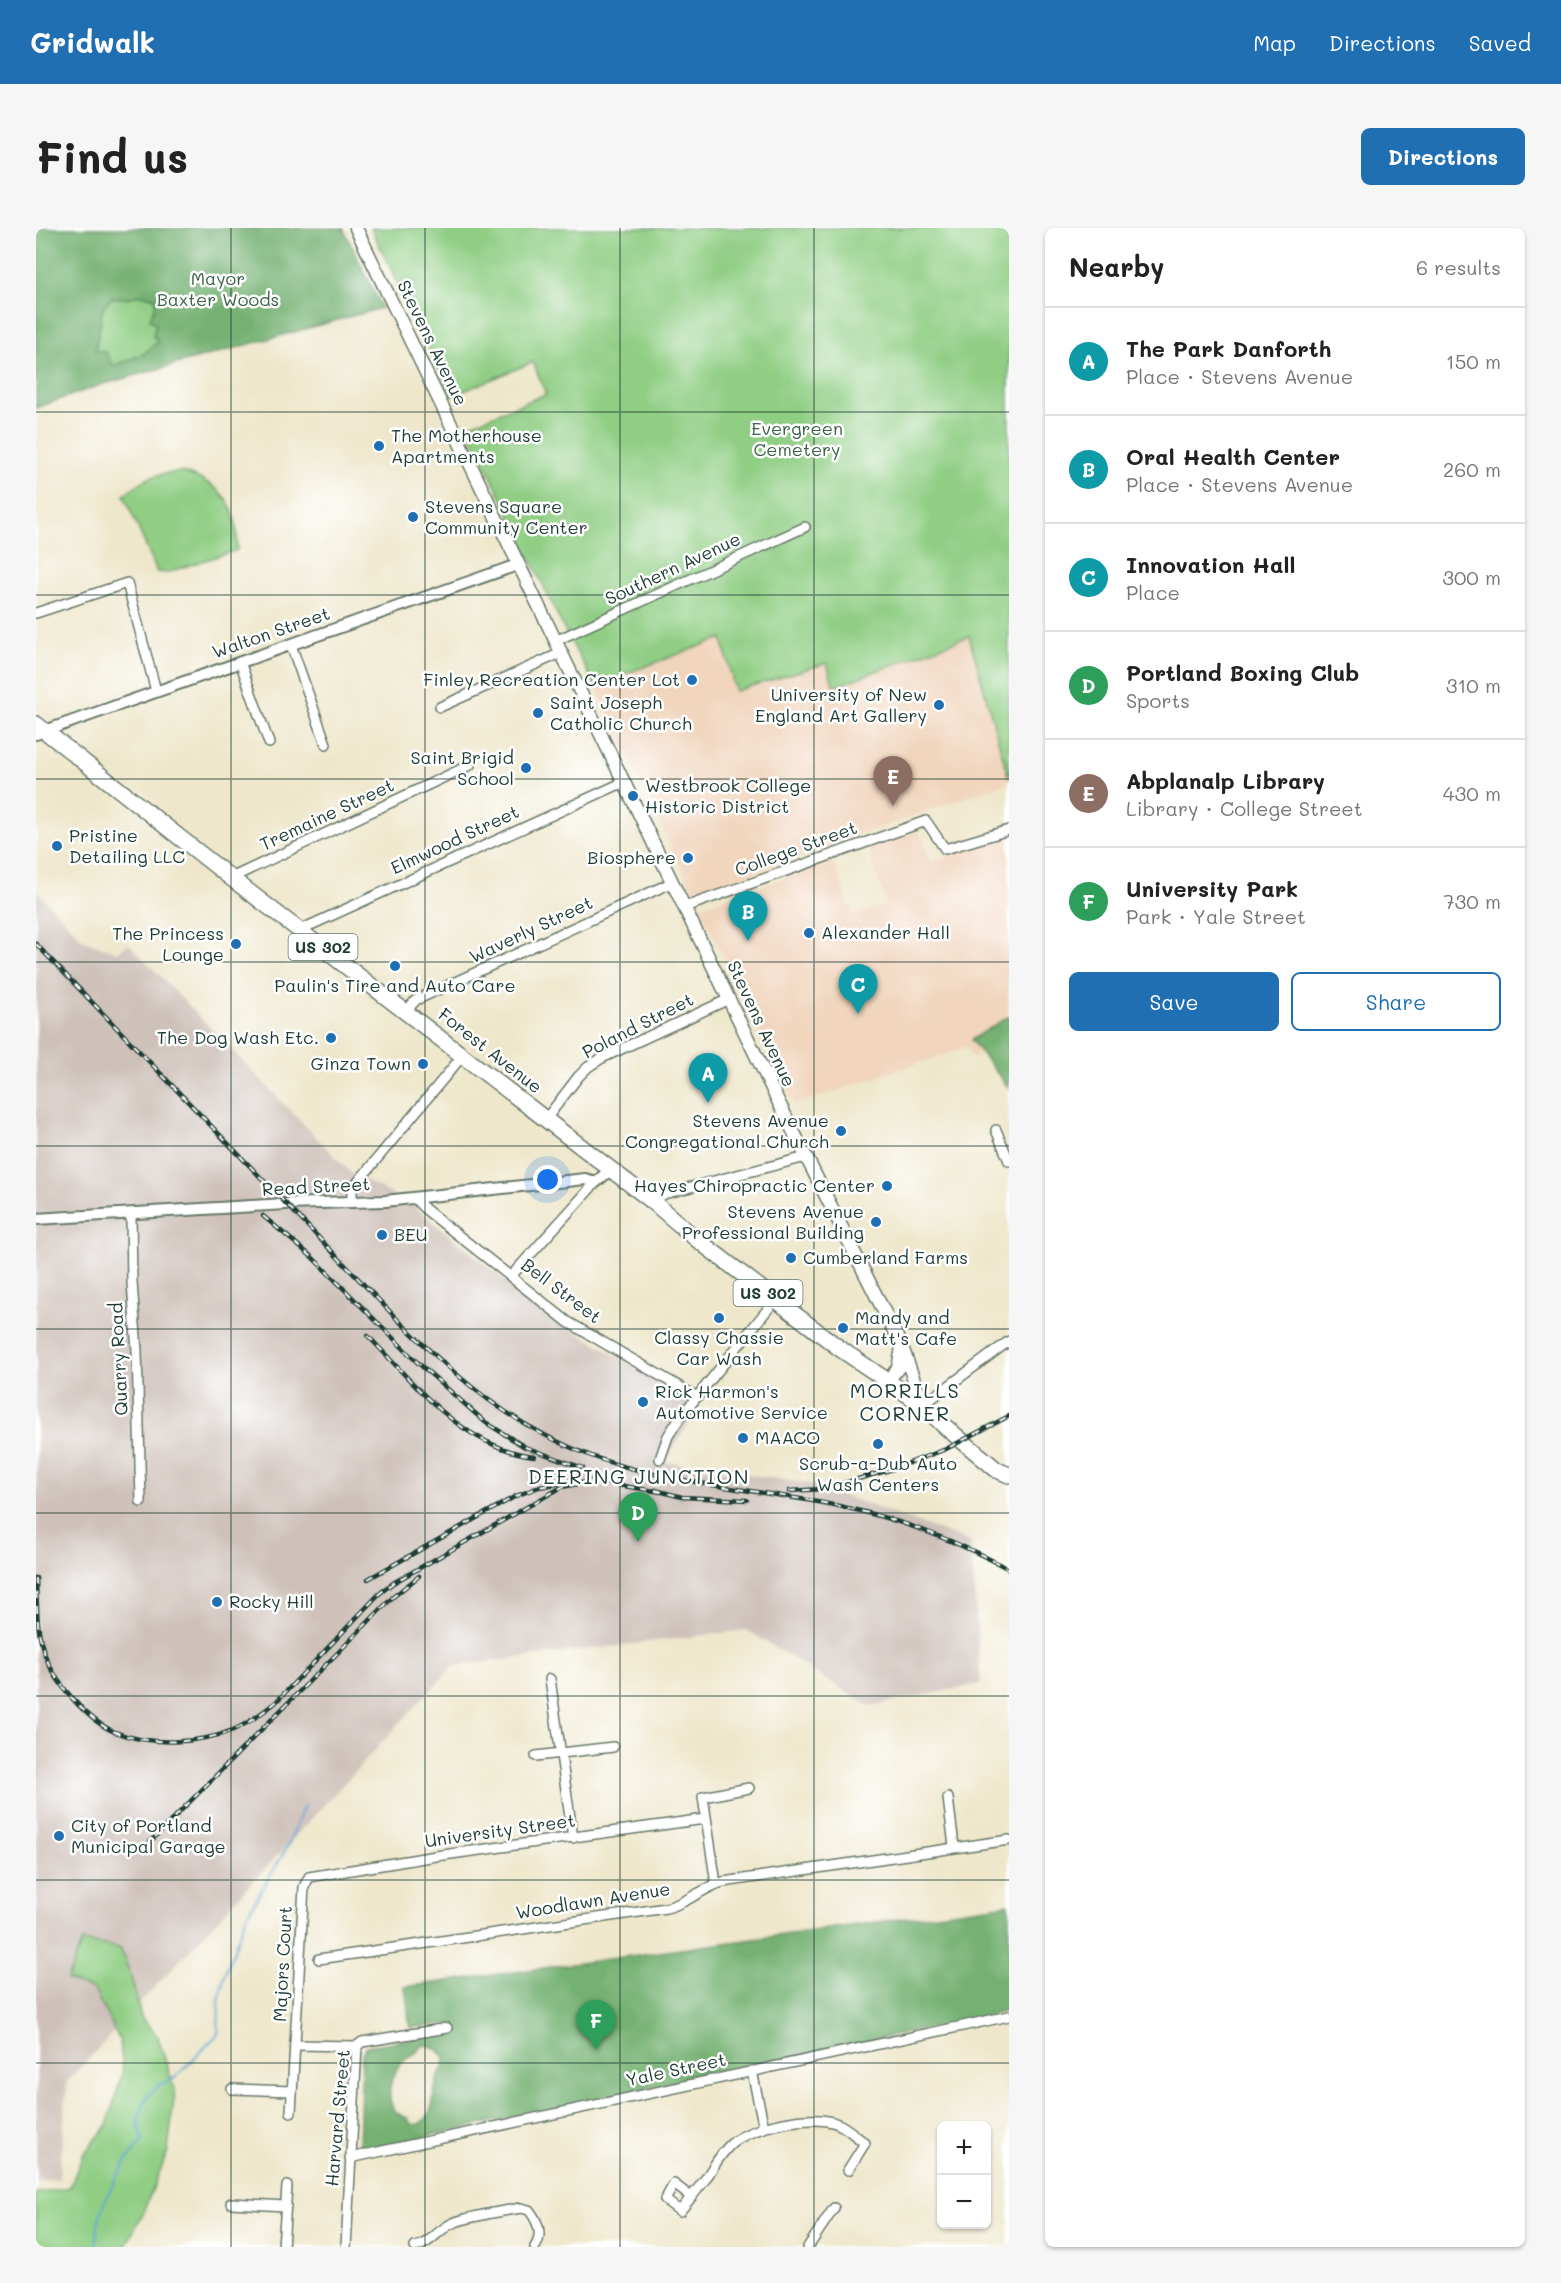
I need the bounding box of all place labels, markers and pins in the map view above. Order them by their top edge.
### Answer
place label: The Motherhouse Apartments [391,423,542,468]
marker: The Motherhouse Apartments [372,439,386,453]
place label: Stevens Square Community Center [425,494,588,539]
marker: Stevens Square Community Center [406,510,420,524]
place label: Finley Recreation Center Lot [423,667,680,691]
marker: Finley Recreation Center Lot [685,673,699,687]
place label: University of New England Art Gallery [755,682,927,727]
place label: Saint Joseph Catholic Church [550,690,692,735]
marker: University of New England Art Gallery [932,698,946,712]
marker: Saint Joseph Catholic Church [531,706,545,720]
place label: Saint Brigid School [410,745,514,790]
pin: E [874,756,912,806]
marker: Saint Brigid School [519,761,533,775]
place label: Westbrook College Historic District [645,773,811,818]
marker: Westbrook College Historic District [626,789,640,803]
place label: Pristine Detailing LLC [69,823,185,868]
marker: Pristine Detailing LLC [50,839,64,853]
place label: Biosphere [587,845,676,869]
marker: Biosphere [681,851,695,865]
pin: B [728,892,768,941]
place label: Alexander Hall [821,920,950,944]
place label: The Princess Lounge [112,921,224,966]
marker: Alexander Hall [802,926,816,940]
marker: The Princess Lounge [229,937,243,951]
marker: Paulin's Tire and Auto Care [388,959,402,973]
pin: C [838,964,878,1014]
place label: Paulin's Tire and Auto Care [274,973,516,997]
place label: The Dog Wash Etc. [157,1025,319,1049]
marker: The Dog Wash Etc. [324,1031,338,1045]
place label: Ginza Town [311,1051,411,1075]
pin: A [688,1054,728,1103]
marker: Ginza Town [416,1057,430,1071]
place label: Stevens Avenue Congregational Church [625,1108,829,1153]
marker: Stevens Avenue Congregational Church [834,1124,848,1138]
place label: Hayes Chiropractic Center [634,1173,875,1197]
marker: Hayes Chiropractic Center [880,1179,894,1193]
place label: Stevens Avenue Professional Building [682,1199,864,1244]
marker: Stevens Avenue Professional Building [869,1215,883,1229]
place label: BEU [394,1222,428,1246]
marker: BEU [375,1228,389,1242]
place label: Cumberland Farms [803,1245,968,1269]
marker: Cumberland Farms [784,1251,798,1265]
place label: Mandy and Matt's Cafe [855,1305,957,1350]
marker: Classy Chassie Car Wash [712,1311,726,1325]
marker: Mandy and Matt's Cafe [836,1321,850,1335]
place label: Classy Chassie Car Wash [654,1325,784,1370]
place label: Rick Harmon's Automotive Service [655,1379,828,1424]
marker: Rick Harmon's Automotive Service [636,1395,650,1409]
place label: MAACO [755,1425,820,1449]
marker: MAACO [736,1431,750,1445]
marker: Scrub-a-Dub Auto Wash Centers [871,1437,885,1451]
place label: Scrub-a-Dub Auto Wash Centers [799,1451,957,1496]
pin: D [618,1492,658,1542]
place label: Rocky Hill [229,1589,314,1613]
marker: Rocky Hill [210,1595,224,1609]
place label: City of Portland Municipal Garage [71,1813,226,1858]
marker: City of Portland Municipal Garage [52,1829,66,1843]
pin: F [576,2000,616,2050]

